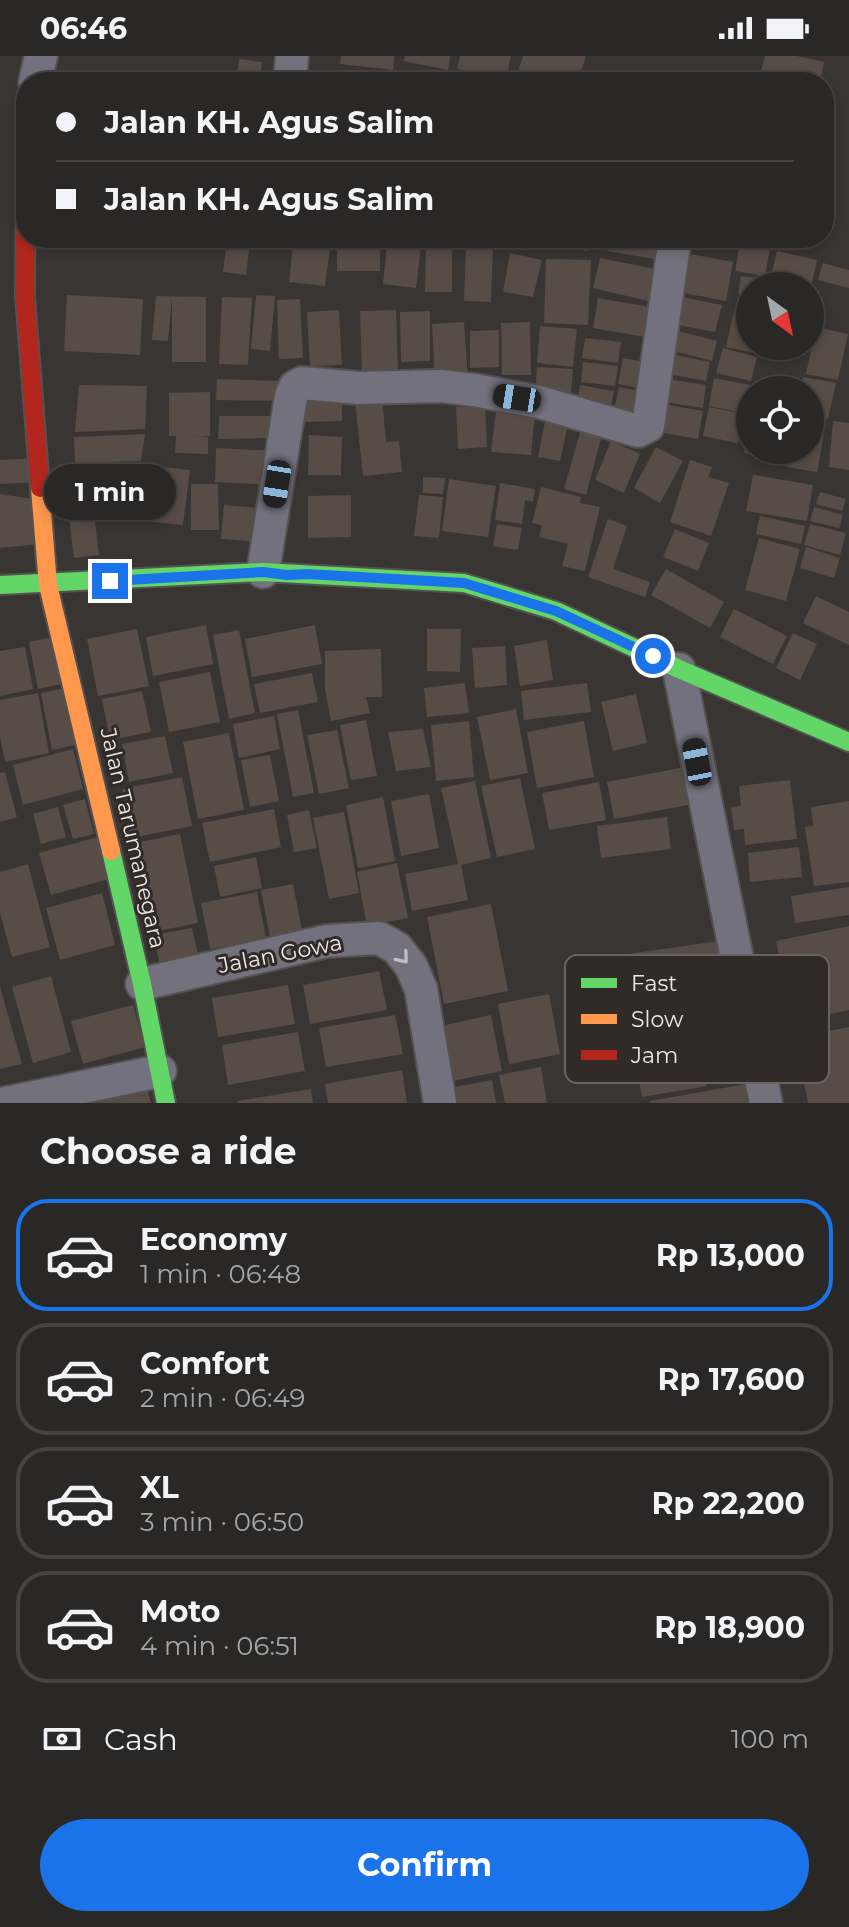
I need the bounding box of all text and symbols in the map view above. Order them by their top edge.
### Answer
text: 06:46 [40,10,127,47]
text: Jalan KH. Agus Salim [104,104,434,141]
text: Jalan KH. Agus Salim [104,181,434,218]
north arrow [736,272,824,360]
map controls [736,272,824,464]
button: locate [736,376,824,464]
car [491,382,543,414]
car [261,458,293,510]
callout: 1 min [44,465,176,521]
text: 1 min [75,476,145,508]
route end [92,563,128,599]
route start [635,638,671,674]
street label: Jalan Tarumanegara [94,724,172,951]
car [681,736,713,788]
street label: Jalan Gowa [215,929,344,979]
one-way arrow [394,948,408,963]
legend [565,955,829,1083]
text: Fast [631,970,677,997]
text: Slow [631,1006,684,1033]
text: Jam [630,1042,678,1069]
text: Choose a ride [40,1129,297,1173]
icon: car [44,1219,116,1291]
text: Economy [140,1221,287,1258]
text: Rp 13,000 [656,1237,805,1274]
text: 1 min · 06:48 [140,1258,301,1290]
icon: car [44,1343,116,1415]
text: Comfort [140,1345,270,1382]
text: Rp 17,600 [658,1361,805,1398]
text: 2 min · 06:49 [140,1382,305,1414]
icon: car [44,1467,116,1539]
text: XL [140,1469,179,1506]
text: Rp 22,200 [651,1485,805,1522]
text: 3 min · 06:50 [140,1506,304,1538]
icon: car [44,1591,116,1663]
text: Moto [140,1593,221,1630]
text: Rp 18,900 [654,1609,805,1646]
text: 4 min · 06:51 [140,1630,299,1662]
icon: cash [40,1717,84,1761]
text: Cash [104,1721,178,1758]
text: 100 m [731,1723,809,1755]
button: Confirm [40,1819,809,1911]

